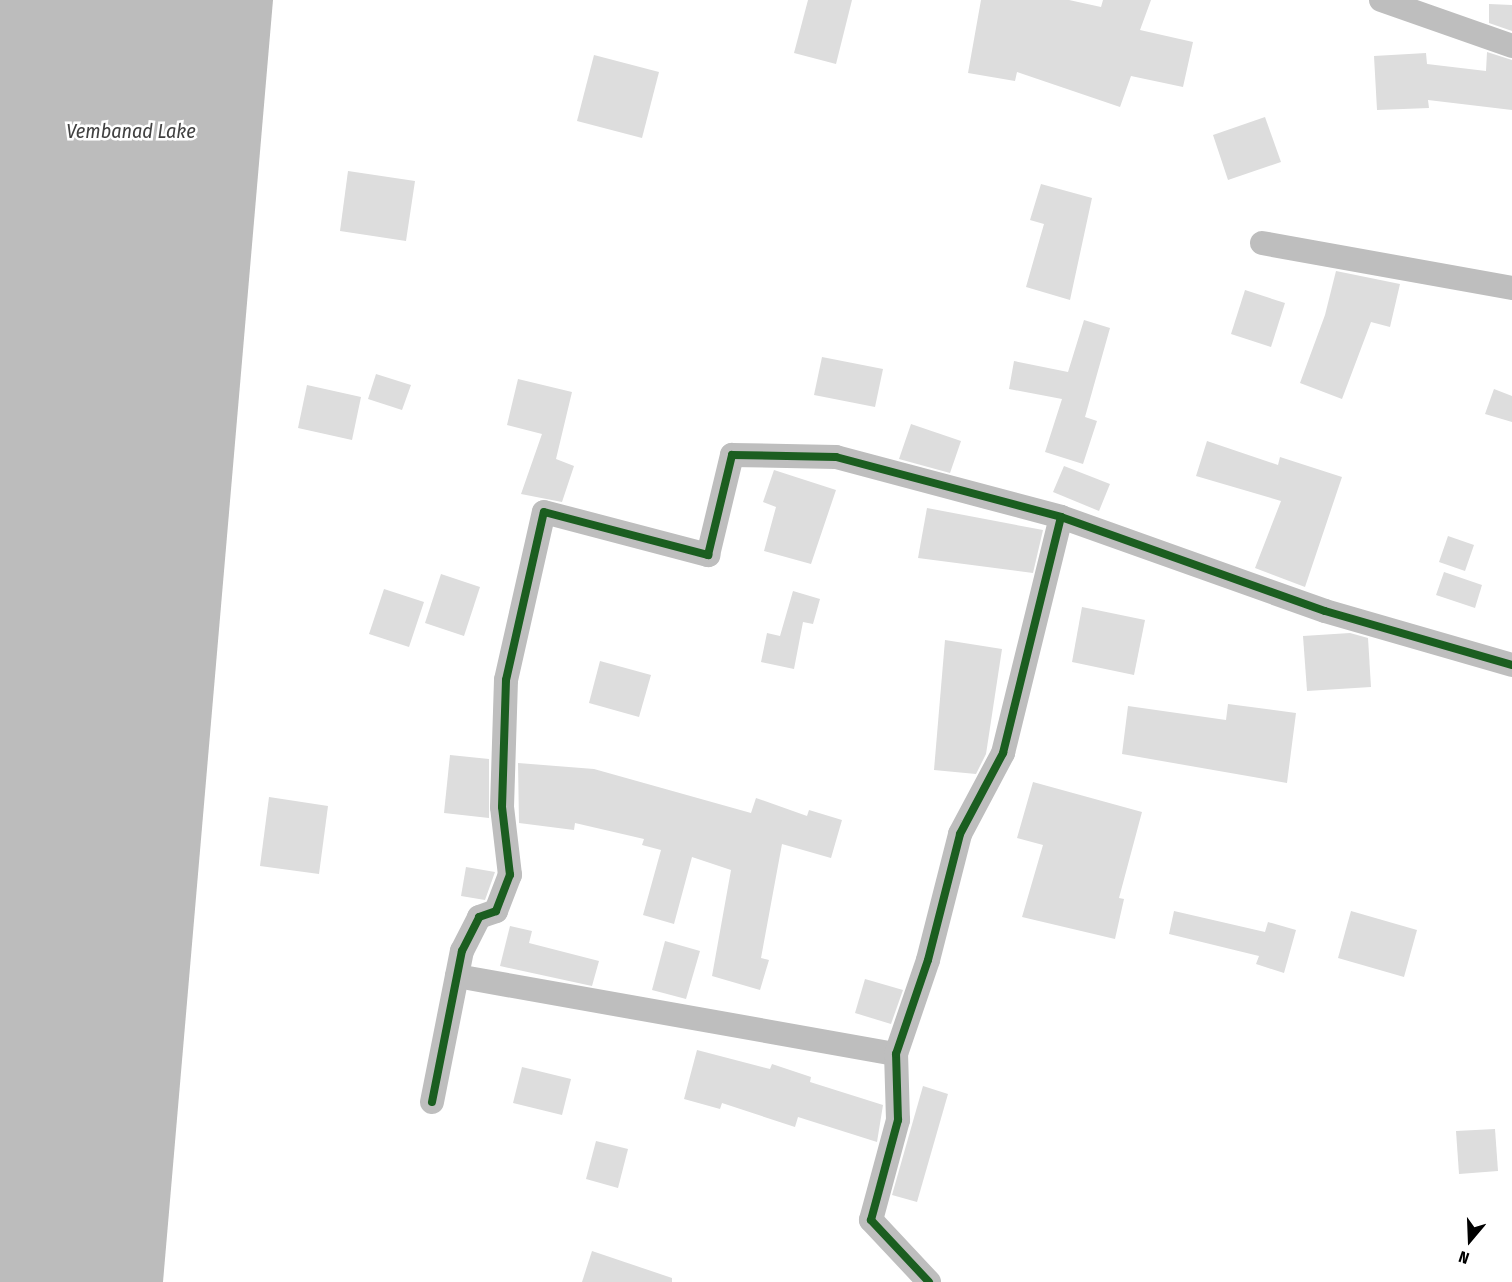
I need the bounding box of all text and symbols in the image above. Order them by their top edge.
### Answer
water label: Vembanad Lake [66,119,196,143]
north arrow [1440,1210,1500,1270]
text: N [1456,1247,1472,1268]

